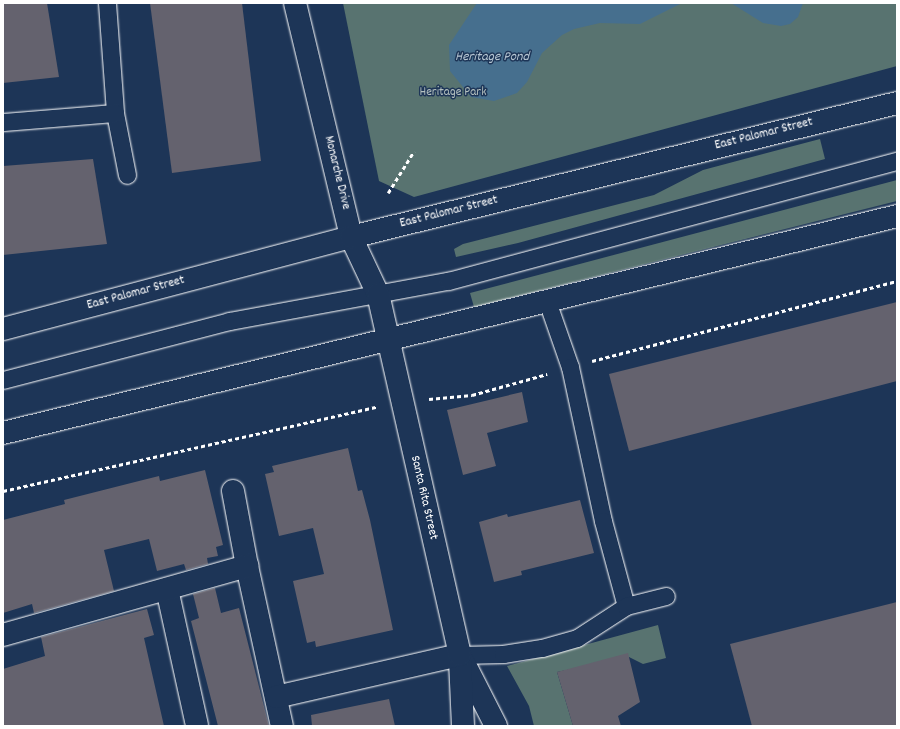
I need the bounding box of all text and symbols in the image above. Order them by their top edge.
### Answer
water label: Heritage Pond [455,49,529,65]
park label: Heritage Park [419,85,487,101]
street label: East Palomar Street [713,115,815,155]
street label: Monarche Drive [319,135,353,211]
street label: East Palomar Street [398,193,500,233]
street label: East Palomar Street [85,273,187,315]
street label: Santa Rita Street [406,454,440,542]

